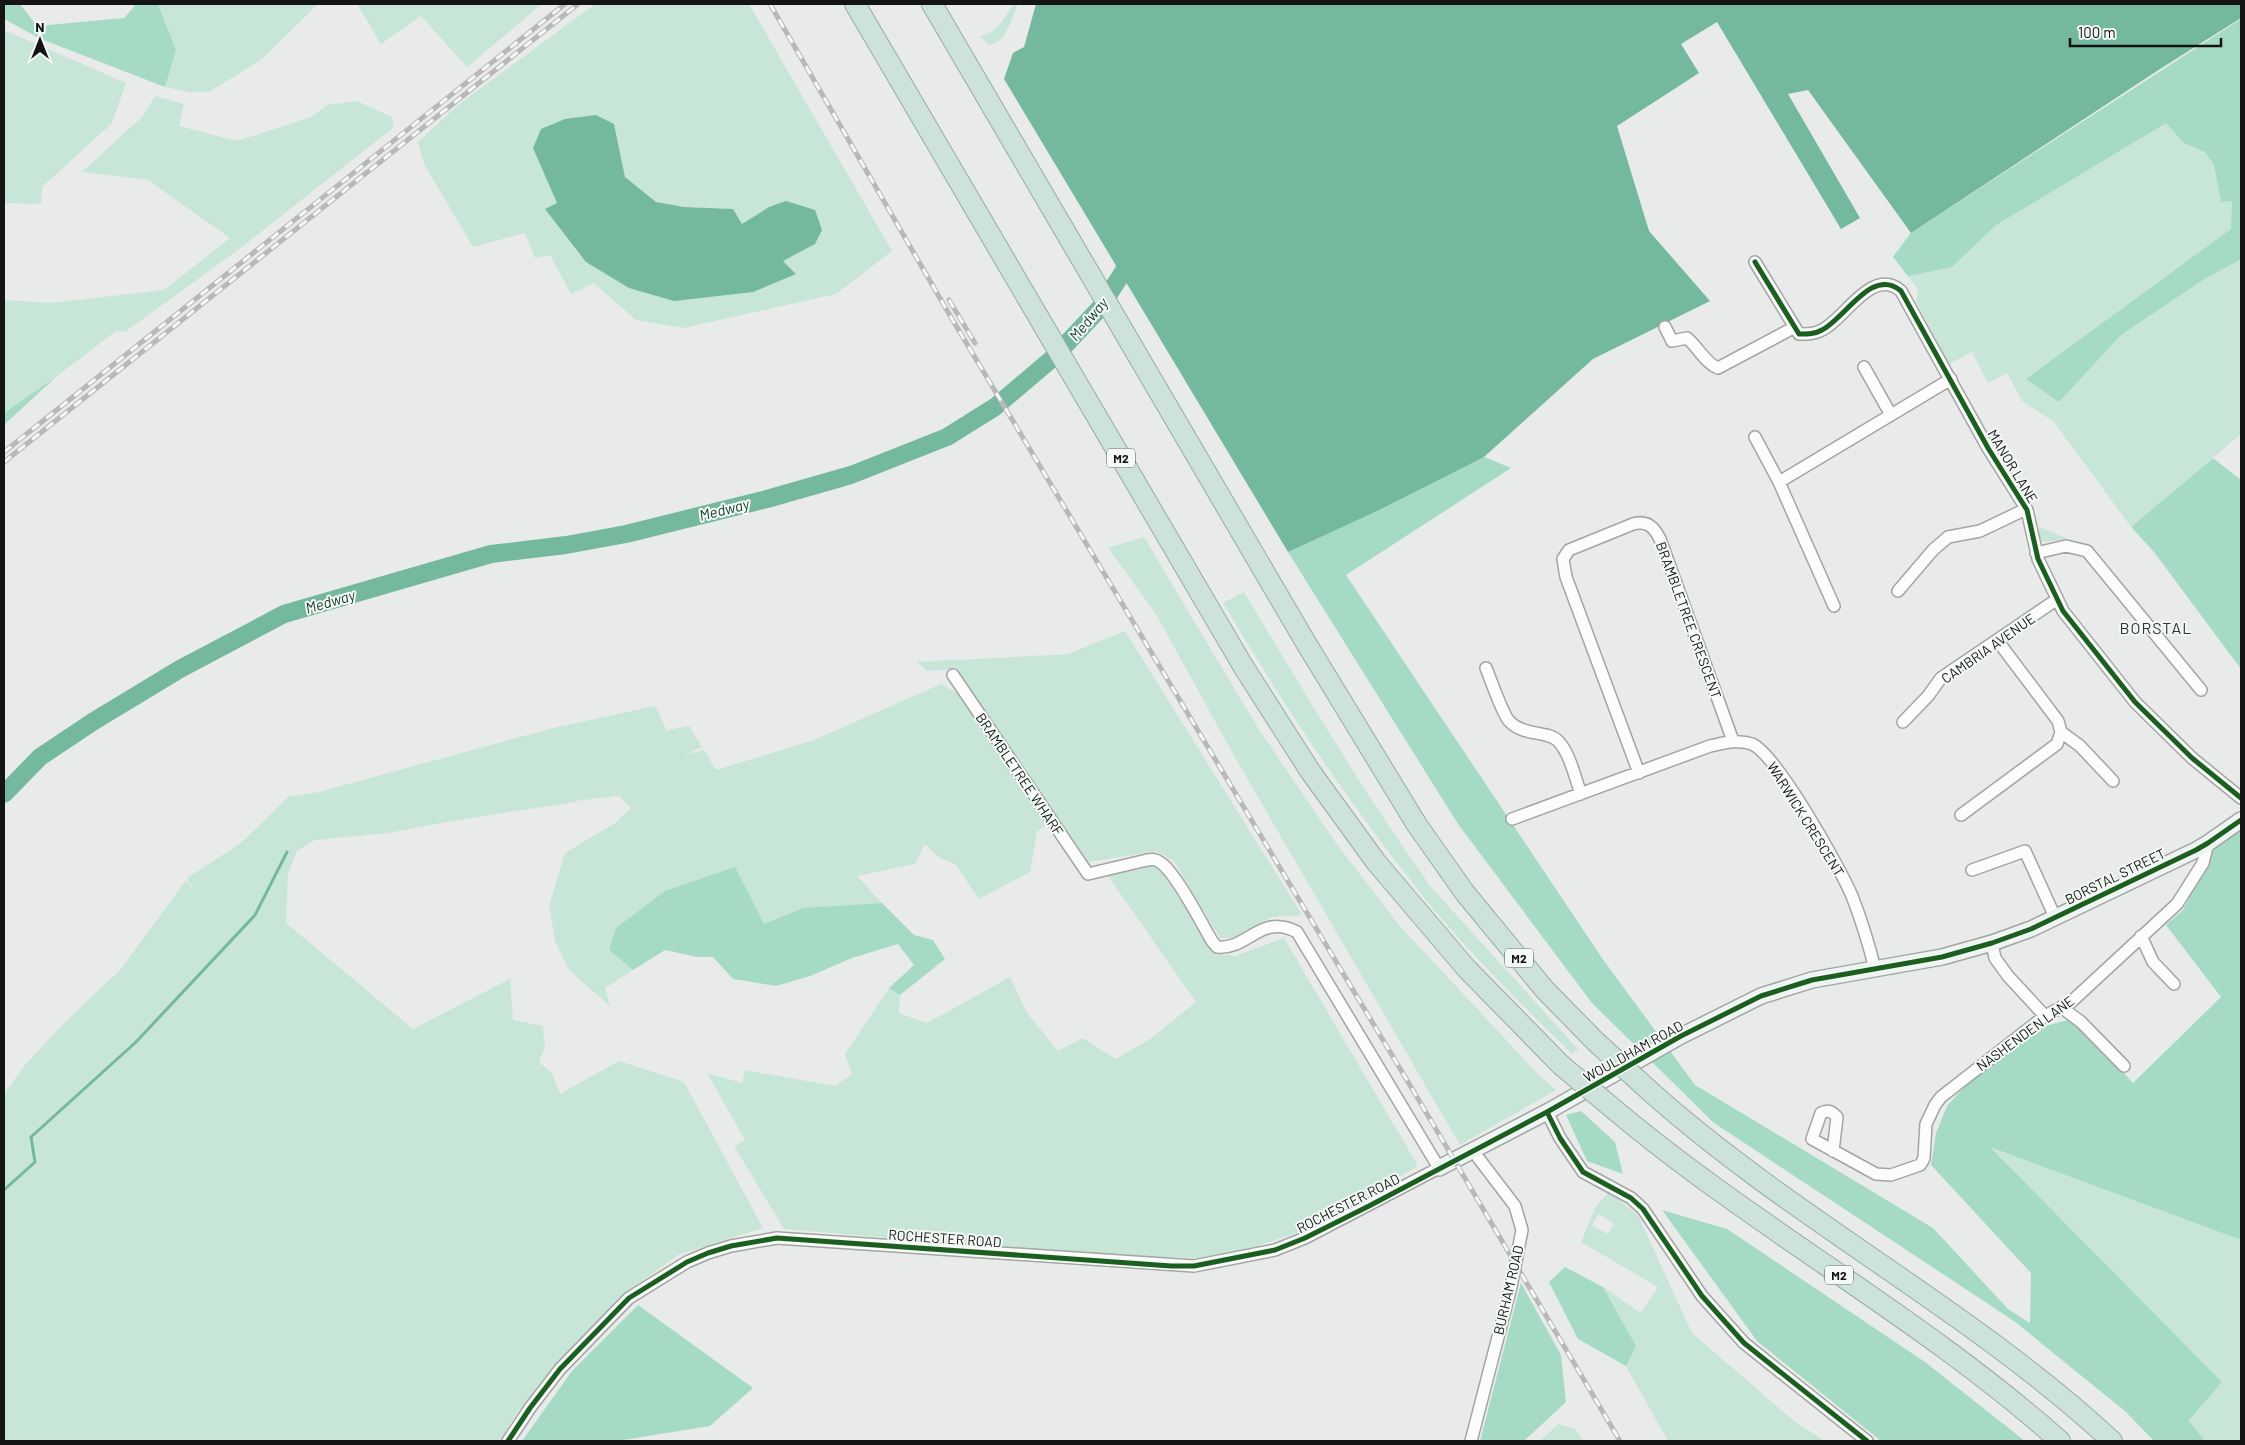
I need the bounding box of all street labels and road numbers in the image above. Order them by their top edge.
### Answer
street label: MANOR LANE [1984,426,2042,506]
road number: M2 [1107,448,1135,468]
street label: BRAMBLETREE CRESCENT [1653,539,1725,701]
street label: CAMBRIA AVENUE [1938,609,2038,687]
street label: BRAMBLETREE WHARF [973,709,1067,839]
street label: WARWICK CRESCENT [1764,759,1848,879]
street label: BORSTAL STREET [2062,844,2168,908]
road number: M2 [1505,948,1533,968]
street label: NASHENDEN LANE [1973,992,2077,1074]
street label: WOULDHAM ROAD [1580,1017,1686,1085]
street label: ROCHESTER ROAD [1294,1170,1402,1236]
street label: ROCHESTER ROAD [888,1226,1002,1250]
street label: BURHAM ROAD [1489,1244,1527,1336]
road number: M2 [1825,1266,1853,1284]

